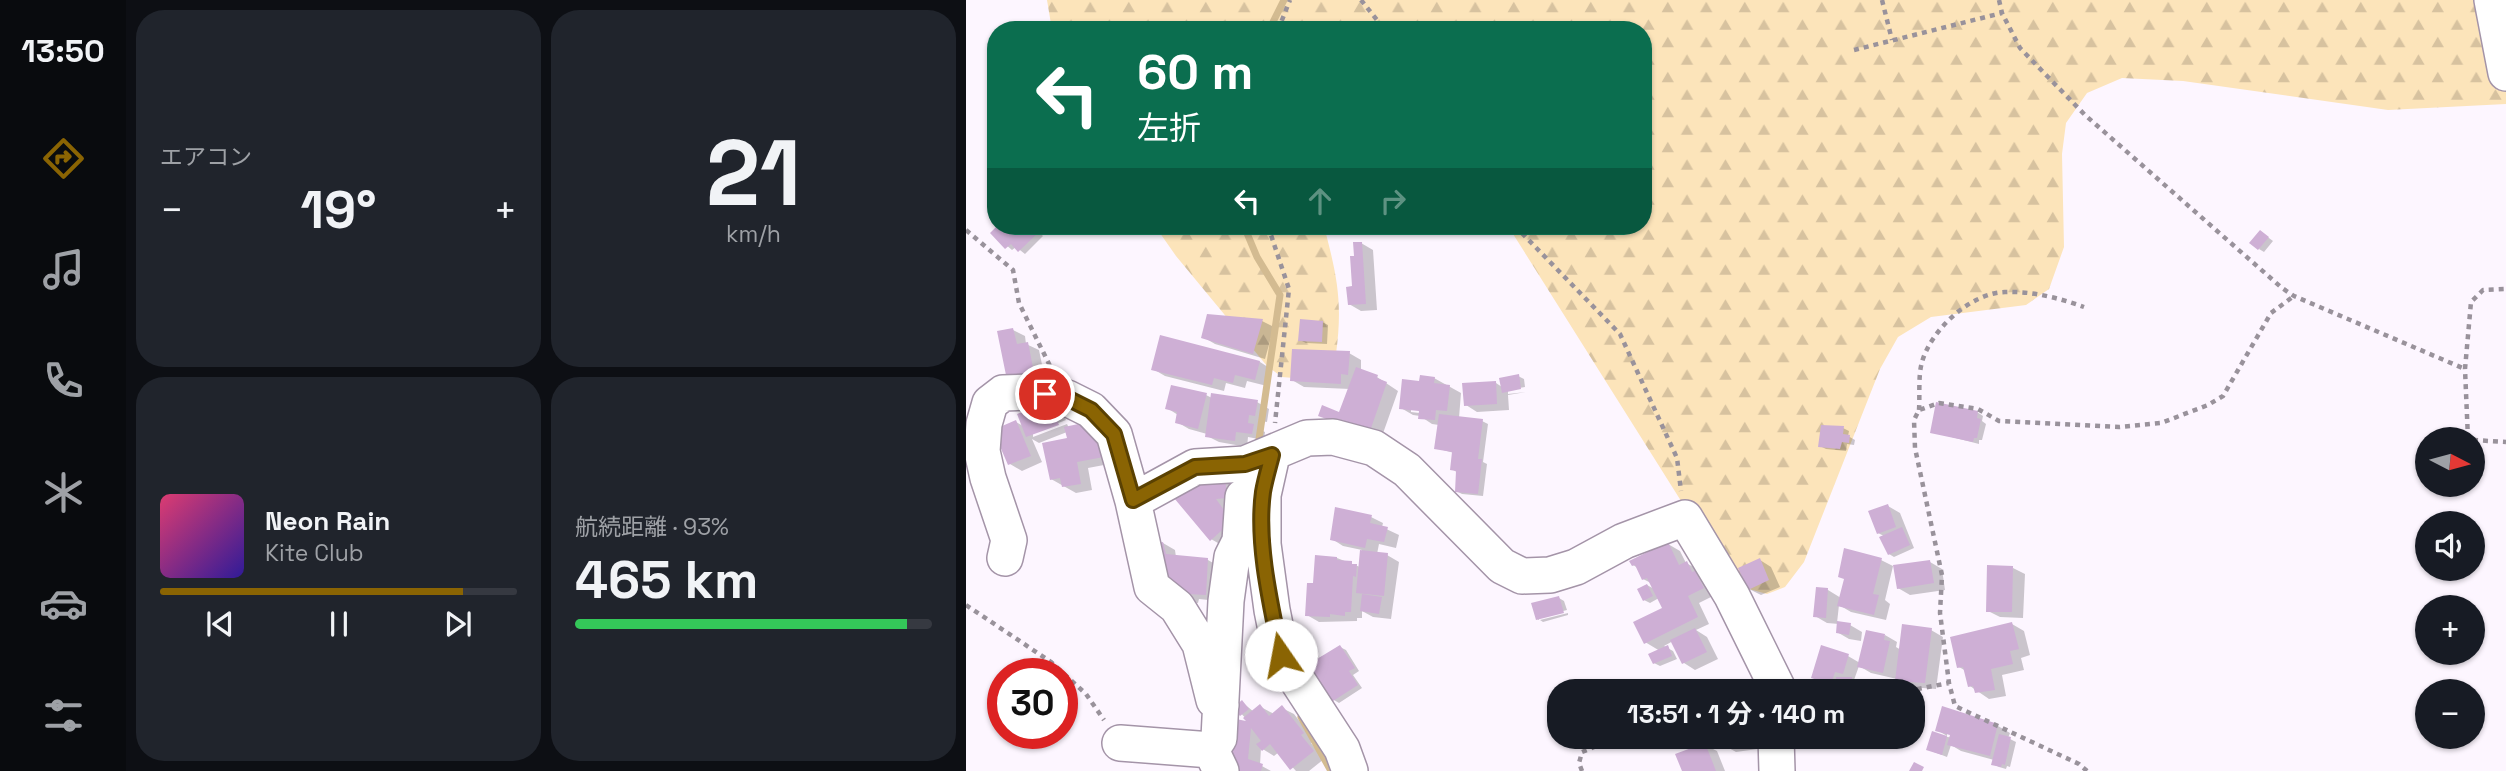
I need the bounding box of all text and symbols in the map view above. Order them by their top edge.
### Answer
text: 13:50 [21,31,105,71]
text: 60 m [1137,41,1253,103]
icon: left [1022,49,1113,140]
text: 左折 [1137,108,1201,148]
text: 21 [706,115,801,232]
icon: directions [39,134,88,183]
text: エアコン [160,142,252,172]
text: 19° [300,177,377,243]
icon: left [1228,182,1266,220]
icon: ahead [1301,182,1339,220]
icon: right [1374,182,1412,220]
text: − [160,186,184,234]
text: + [493,186,517,234]
text: km/h [726,219,781,249]
icon: music [39,245,88,294]
icon: phone [39,356,88,405]
pin [1015,364,1075,424]
icon: arrive [1026,375,1064,413]
north arrow [2415,427,2485,497]
map controls [2415,427,2485,749]
icon: climate [39,468,88,517]
text: Neon Rain [265,504,390,538]
button: sound [2415,511,2485,581]
text: 航続距離 · 93% [575,512,729,542]
text: Kite Club [265,538,364,568]
text: 465 km [575,547,758,613]
icon: car [39,579,88,628]
button: + [2415,595,2485,665]
icon: previous [201,605,239,643]
icon: pause [320,605,358,643]
icon: next [439,605,477,643]
position arrow [1244,618,1318,692]
speed limit sign: 30 [987,658,1078,749]
button: − [2415,679,2485,749]
icon: filters [39,691,88,740]
text: 13:51 · 1 分 · 140 m [1627,697,1845,731]

